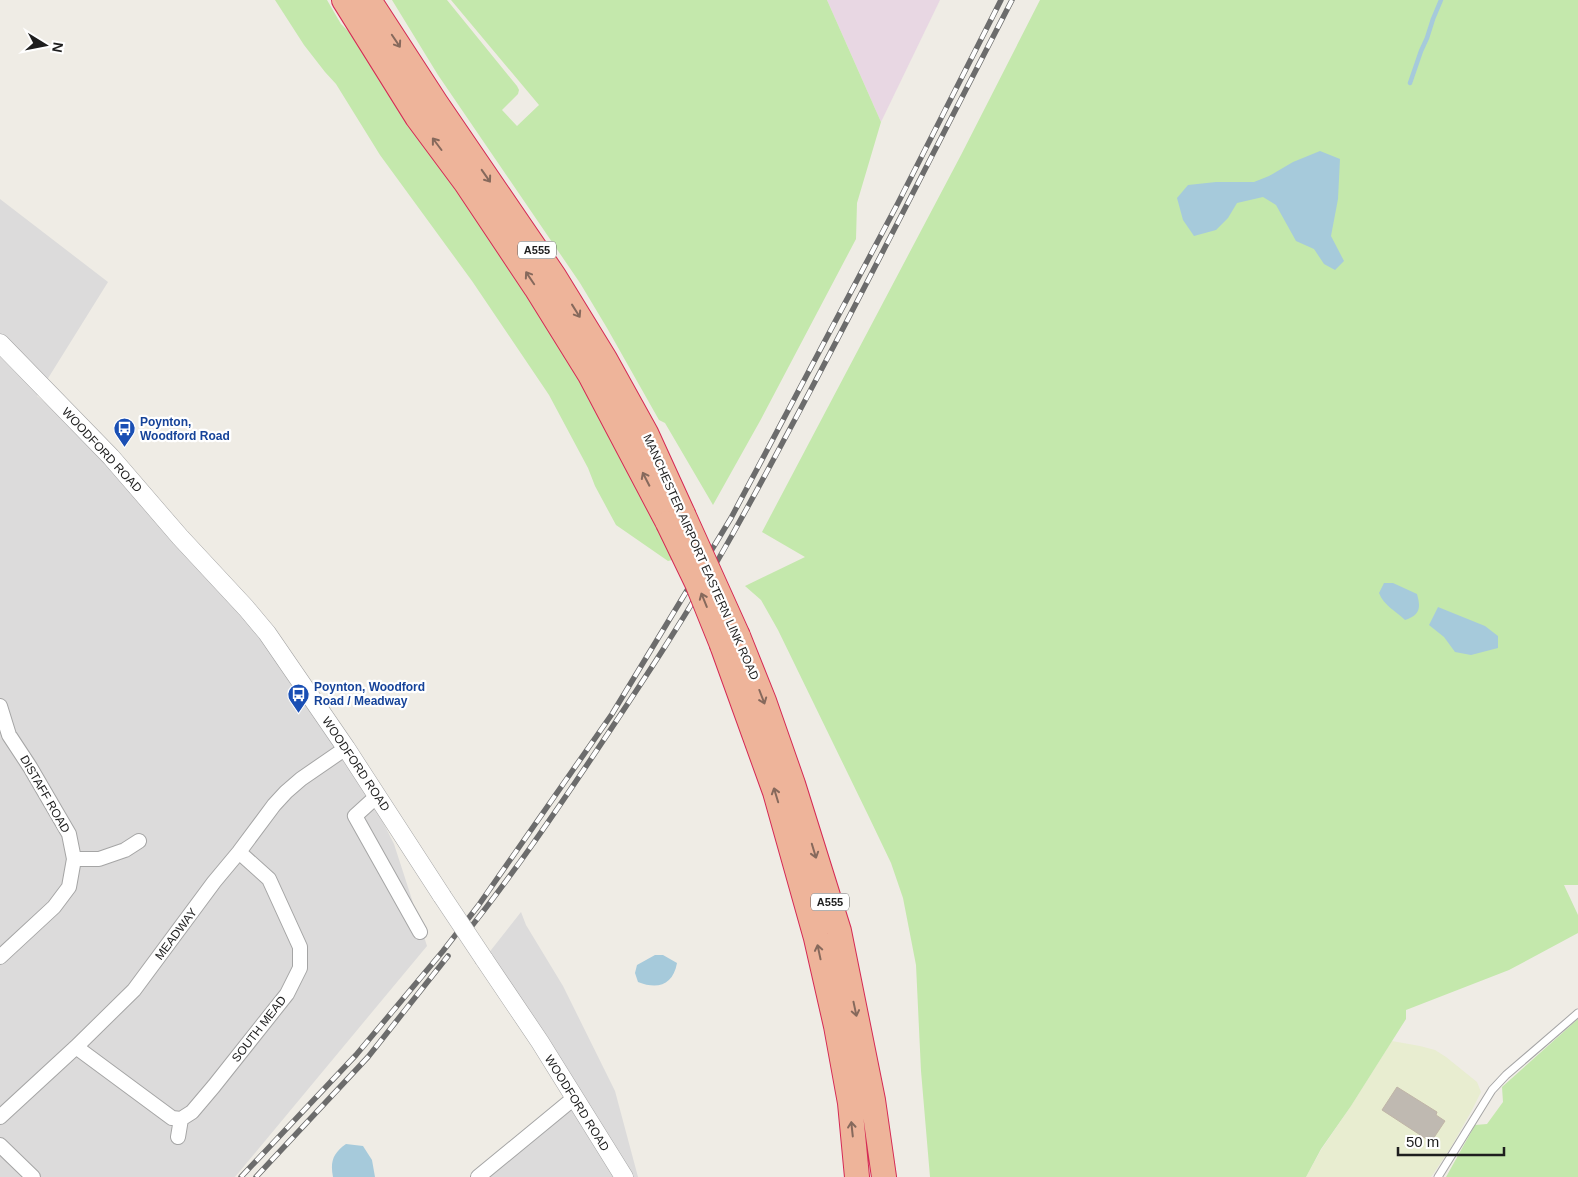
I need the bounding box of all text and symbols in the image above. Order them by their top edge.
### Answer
north arrow [20,20,70,70]
one-way arrow [390,34,401,48]
text: N [49,41,67,54]
one-way arrow [432,138,443,151]
one-way arrow [481,169,491,183]
road number: A555 [518,242,556,258]
one-way arrow [524,271,535,285]
one-way arrow [571,304,581,318]
street label: WOODFORD ROAD [59,405,145,495]
place label: Poynton, Woodford Road [140,415,230,443]
bus stop icon: Poynton, Woodford Road [112,417,136,448]
street label: MANCHESTER AIRPORT EASTERN LINK ROAD [640,432,762,682]
one-way arrow [641,472,651,487]
one-way arrow [699,593,708,608]
place label: Poynton, Woodford Road / Meadway [314,680,425,708]
bus stop icon: Poynton, Woodford Road / Meadway [286,682,310,713]
one-way arrow [759,690,768,705]
street label: WOODFORD ROAD [319,714,393,814]
street label: DISTAFF ROAD [17,753,73,836]
one-way arrow [770,788,780,804]
one-way arrow [810,843,820,859]
road number: A555 [811,894,849,910]
street label: MEADWAY [152,906,200,962]
one-way arrow [814,944,823,960]
street label: SOUTH MEAD [229,993,289,1065]
one-way arrow [851,1000,860,1016]
street label: WOODFORD ROAD [542,1052,612,1154]
one-way arrow [847,1121,857,1137]
scale bar [1398,1124,1504,1156]
text: 50 m [1406,1133,1439,1150]

